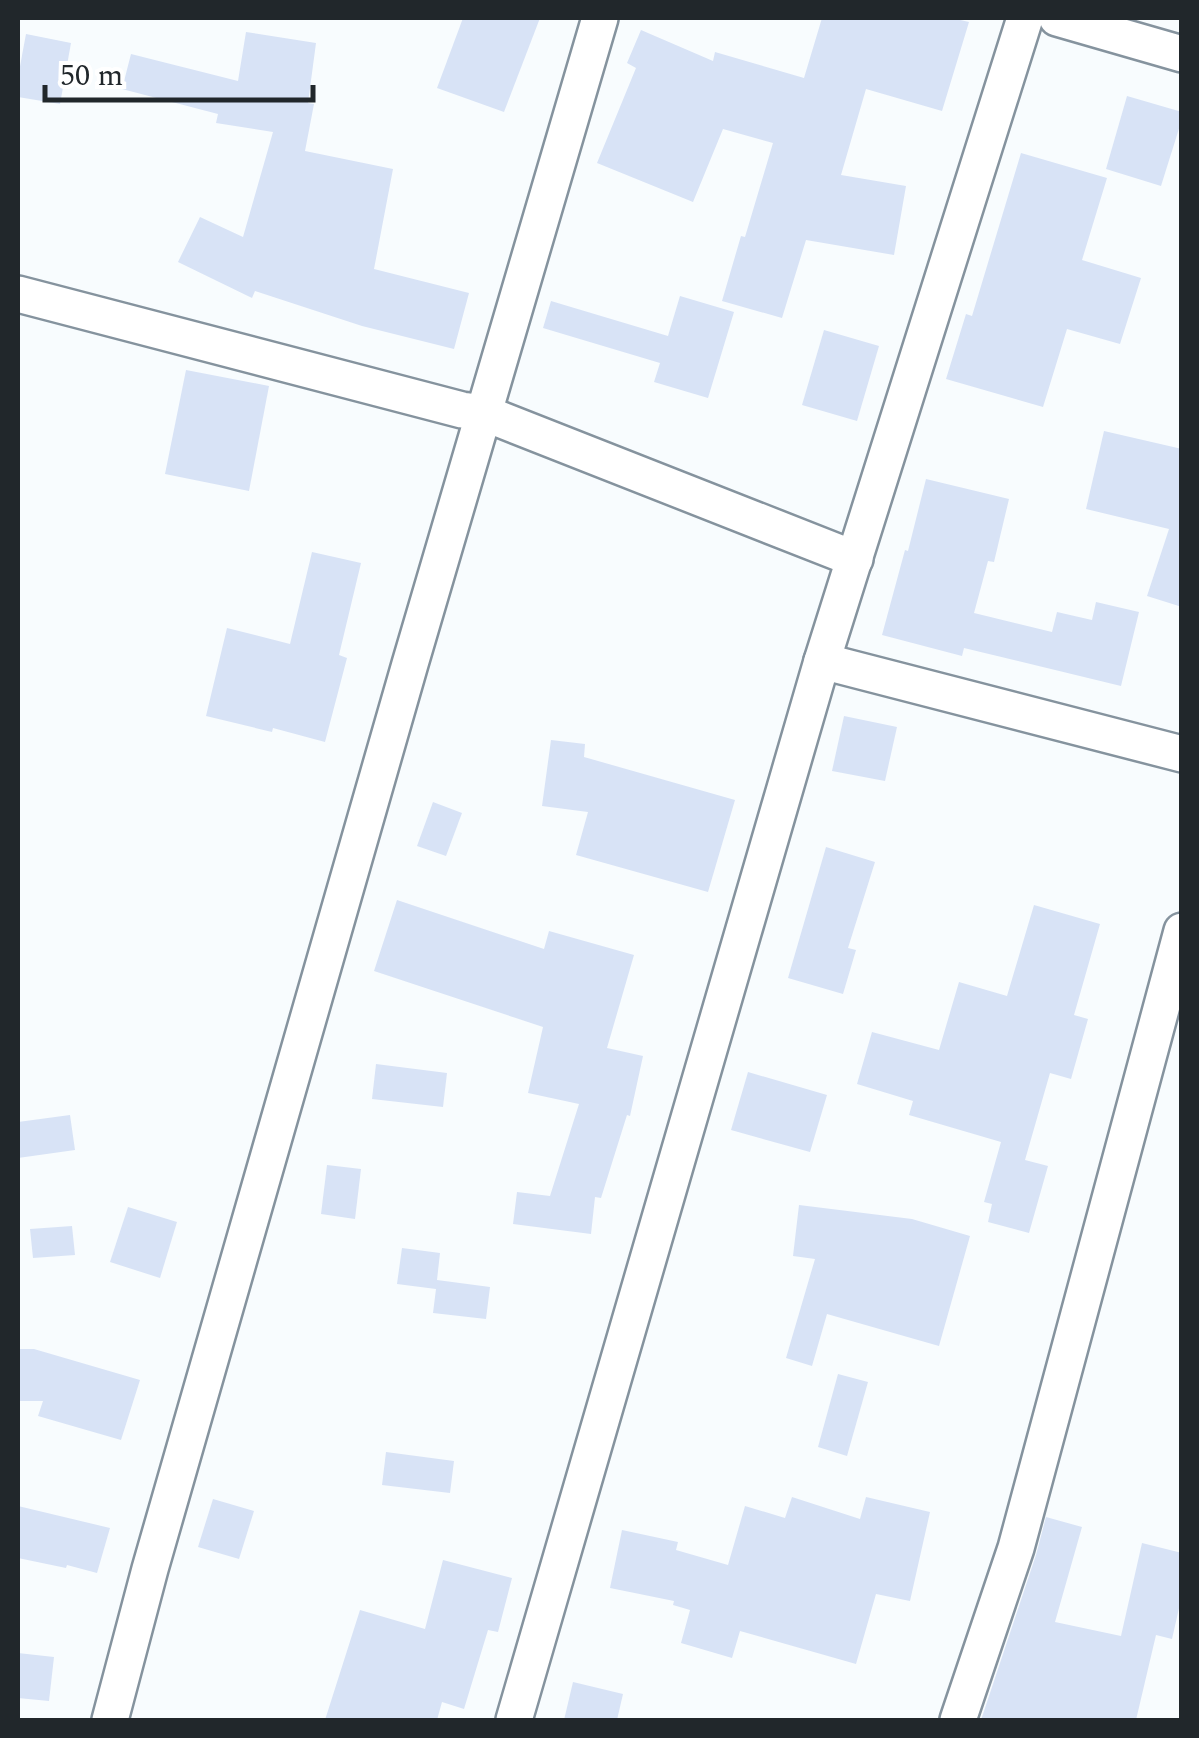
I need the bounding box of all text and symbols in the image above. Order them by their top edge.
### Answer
scale bar [45,40,312,102]
text: 50 m [60,53,123,99]

